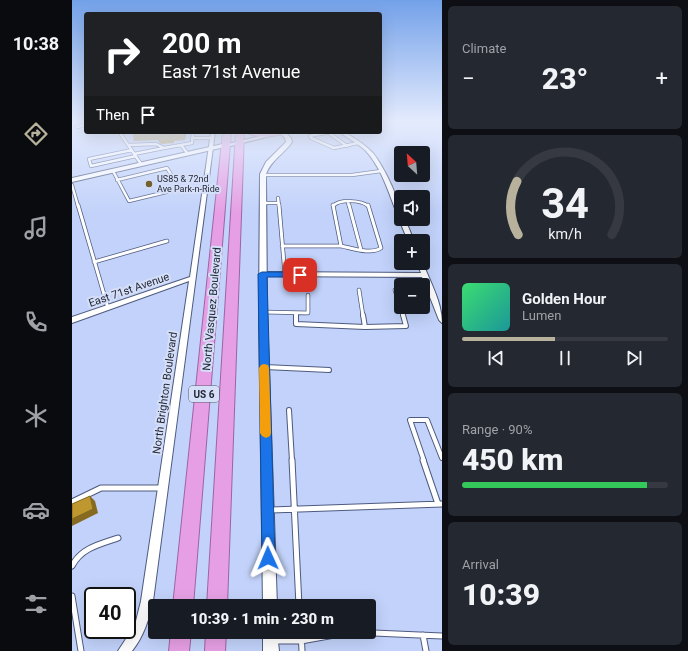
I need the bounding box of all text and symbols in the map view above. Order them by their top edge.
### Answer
text: 200 m [162,27,241,60]
icon: right [96,28,148,80]
text: 10:38 [13,33,59,54]
text: Climate [462,41,506,56]
text: East 71st Avenue [162,61,300,82]
text: 23° [542,61,588,96]
text: − [462,66,475,91]
text: + [656,66,668,91]
icon: arrive [137,104,159,126]
text: Then [96,106,129,124]
icon: directions [22,120,50,148]
north arrow [394,146,430,182]
map controls [394,146,430,314]
place label: US85 & 72nd Ave Park-n-Ride [157,174,220,194]
text: 34 [541,178,589,227]
marker: US85 & 72nd Ave Park-n-Ride [144,179,154,189]
button: sound [394,190,430,226]
icon: music [22,214,50,242]
text: km/h [548,225,582,241]
button: + [394,234,430,270]
street label: North Vasquez Boulevard [200,247,224,371]
pin [283,258,317,292]
icon: arrive [289,264,311,286]
street label: East 71st Avenue [87,270,171,310]
button: − [394,278,430,314]
text: Golden Hour [522,290,606,308]
icon: phone [22,308,50,336]
text: Lumen [522,308,561,323]
street label: North Brighton Boulevard [150,331,180,455]
icon: previous [485,347,507,369]
icon: pause [554,347,576,369]
icon: next [623,347,645,369]
road number: US 6 [189,386,219,402]
icon: climate [22,402,50,430]
text: Range · 90% [462,422,532,437]
text: 450 km [462,442,564,477]
icon: car [22,496,50,524]
position arrow [247,537,289,579]
text: Arrival [462,557,499,572]
text: 10:39 [462,577,540,612]
speed limit sign: 40 [84,587,136,639]
icon: filters [22,590,50,618]
text: 10:39 · 1 min · 230 m [190,610,334,628]

